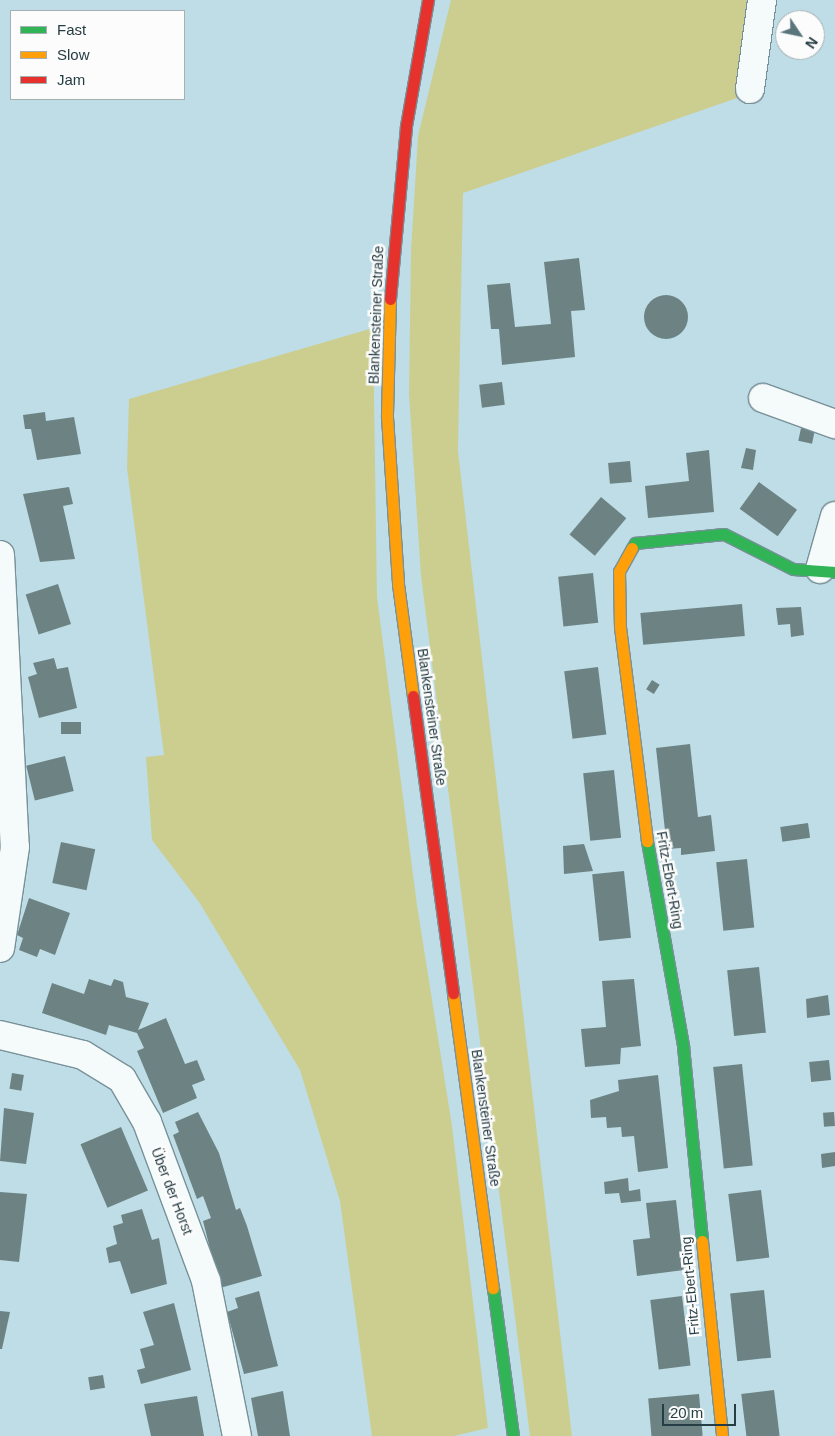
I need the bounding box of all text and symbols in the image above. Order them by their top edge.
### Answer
legend [10,10,185,100]
north arrow [775,10,825,60]
text: Fast [57,21,86,38]
text: N [802,34,821,51]
text: Slow [57,46,90,63]
text: Jam [57,71,85,88]
street label: Blankensteiner Straße [365,245,387,385]
street label: Blankensteiner Straße [414,647,450,787]
street label: Fritz-Ebert-Ring [653,830,687,930]
street label: Blankensteiner Straße [468,1048,504,1188]
street label: Über der Horst [148,1145,196,1237]
street label: Fritz-Ebert-Ring [677,1236,703,1336]
scale bar [665,1394,739,1426]
text: 20 m [670,1404,703,1421]

